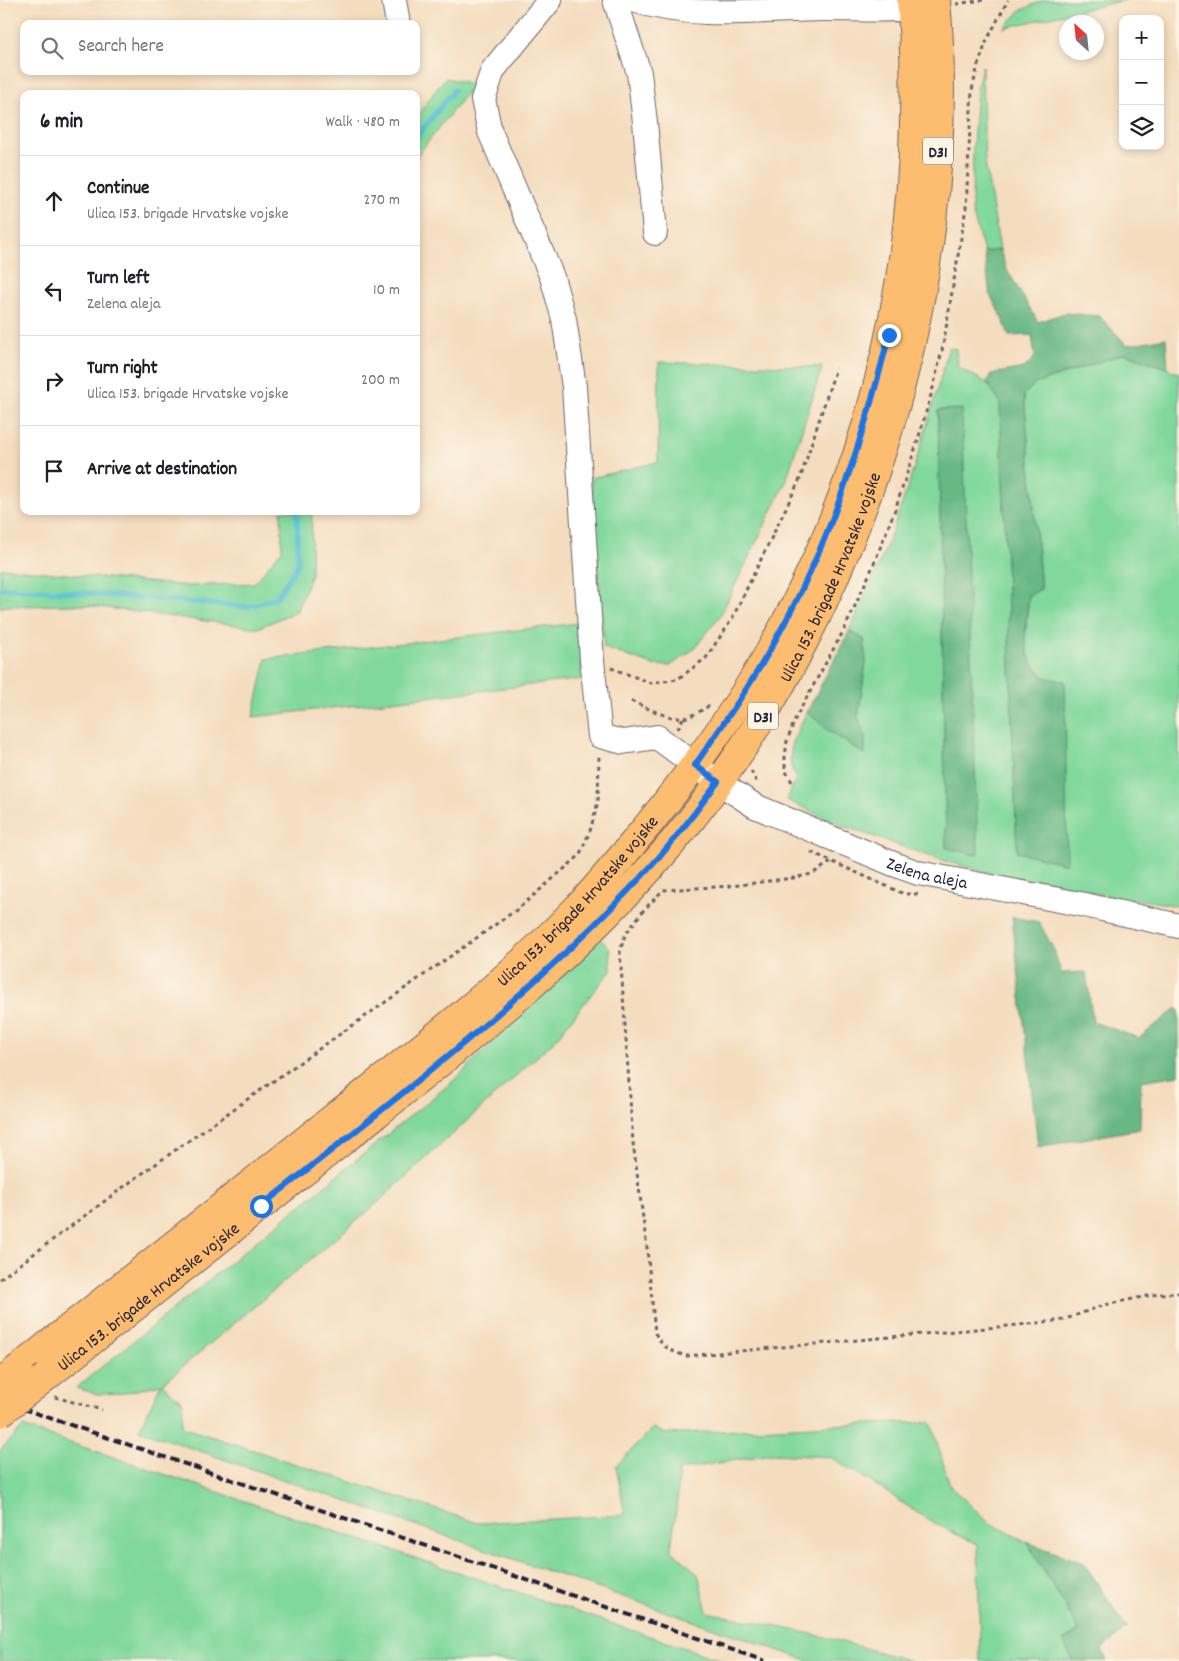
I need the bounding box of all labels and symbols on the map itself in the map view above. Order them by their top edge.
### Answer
north arrow [1059,15,1104,60]
road number: D31 [923,138,953,164]
route end [878,324,901,347]
street label: Ulica 153. brigade Hrvatske vojske [775,470,889,688]
road number: D31 [748,702,778,729]
street label: Ulica 153. brigade Hrvatske vojske [492,811,666,994]
street label: Zelena aleja [882,852,970,897]
route start [250,1195,273,1218]
street label: Ulica 153. brigade Hrvatske vojske [53,1218,246,1378]

